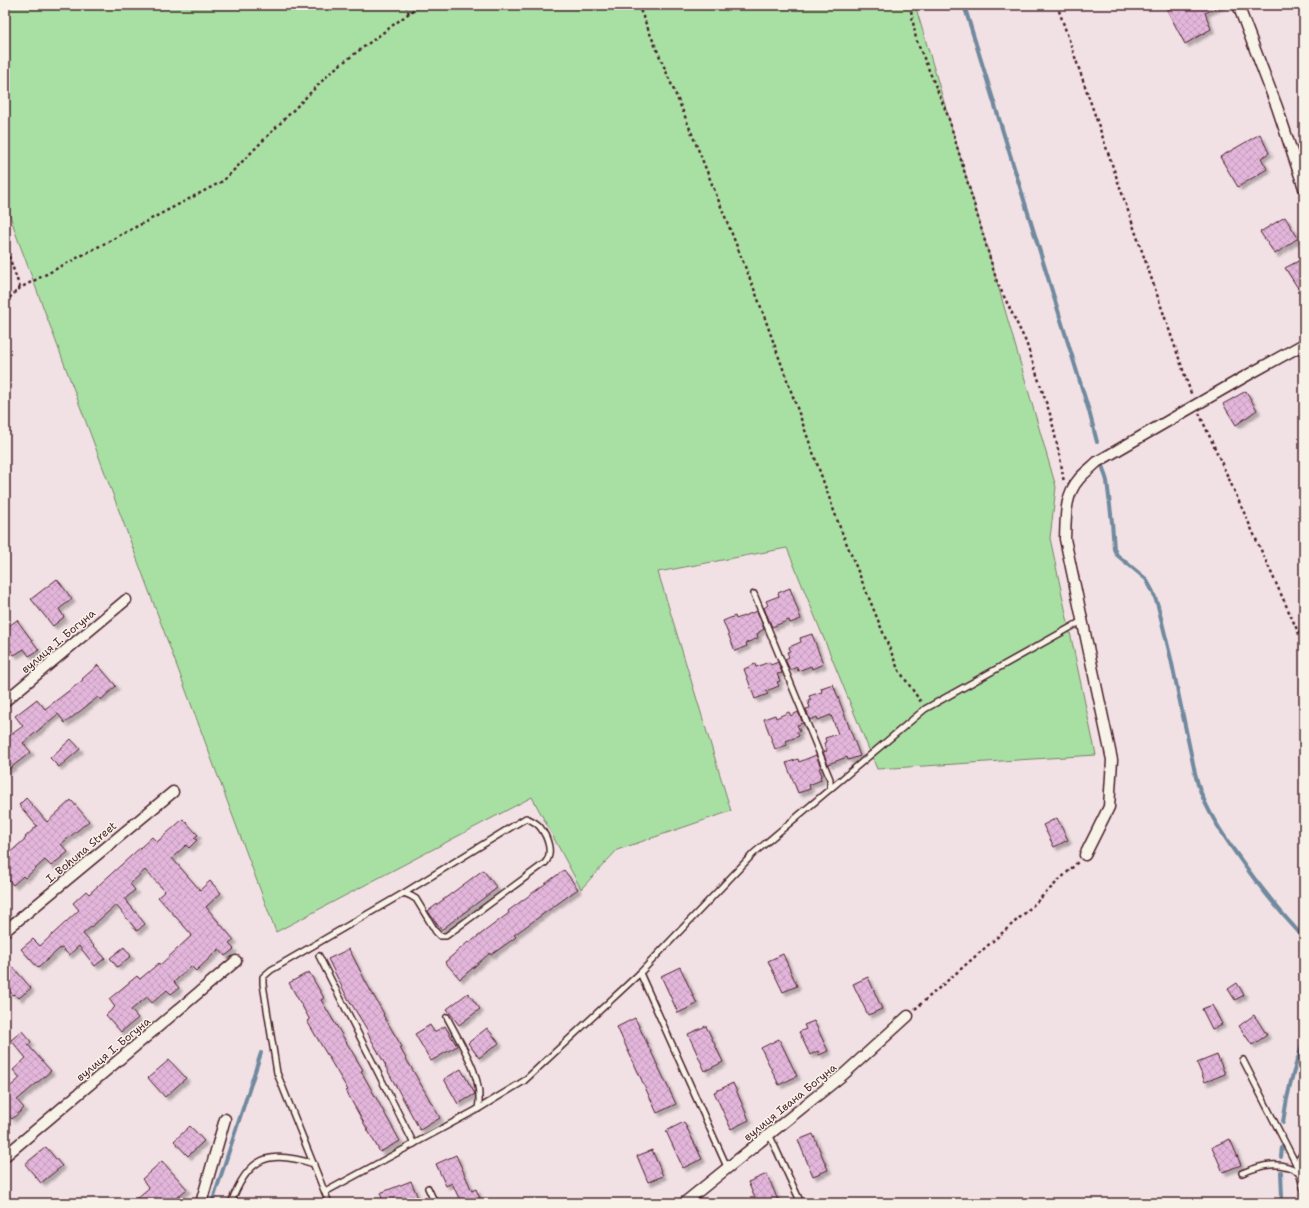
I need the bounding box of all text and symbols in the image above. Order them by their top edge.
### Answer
street label: вулиця І. Богуна [18,606,99,677]
street label: I. Bohuna Street [43,818,120,886]
street label: вулиця І. Богуна [73,1014,154,1085]
street label: вулиця Івана Богуна [741,1060,840,1145]

